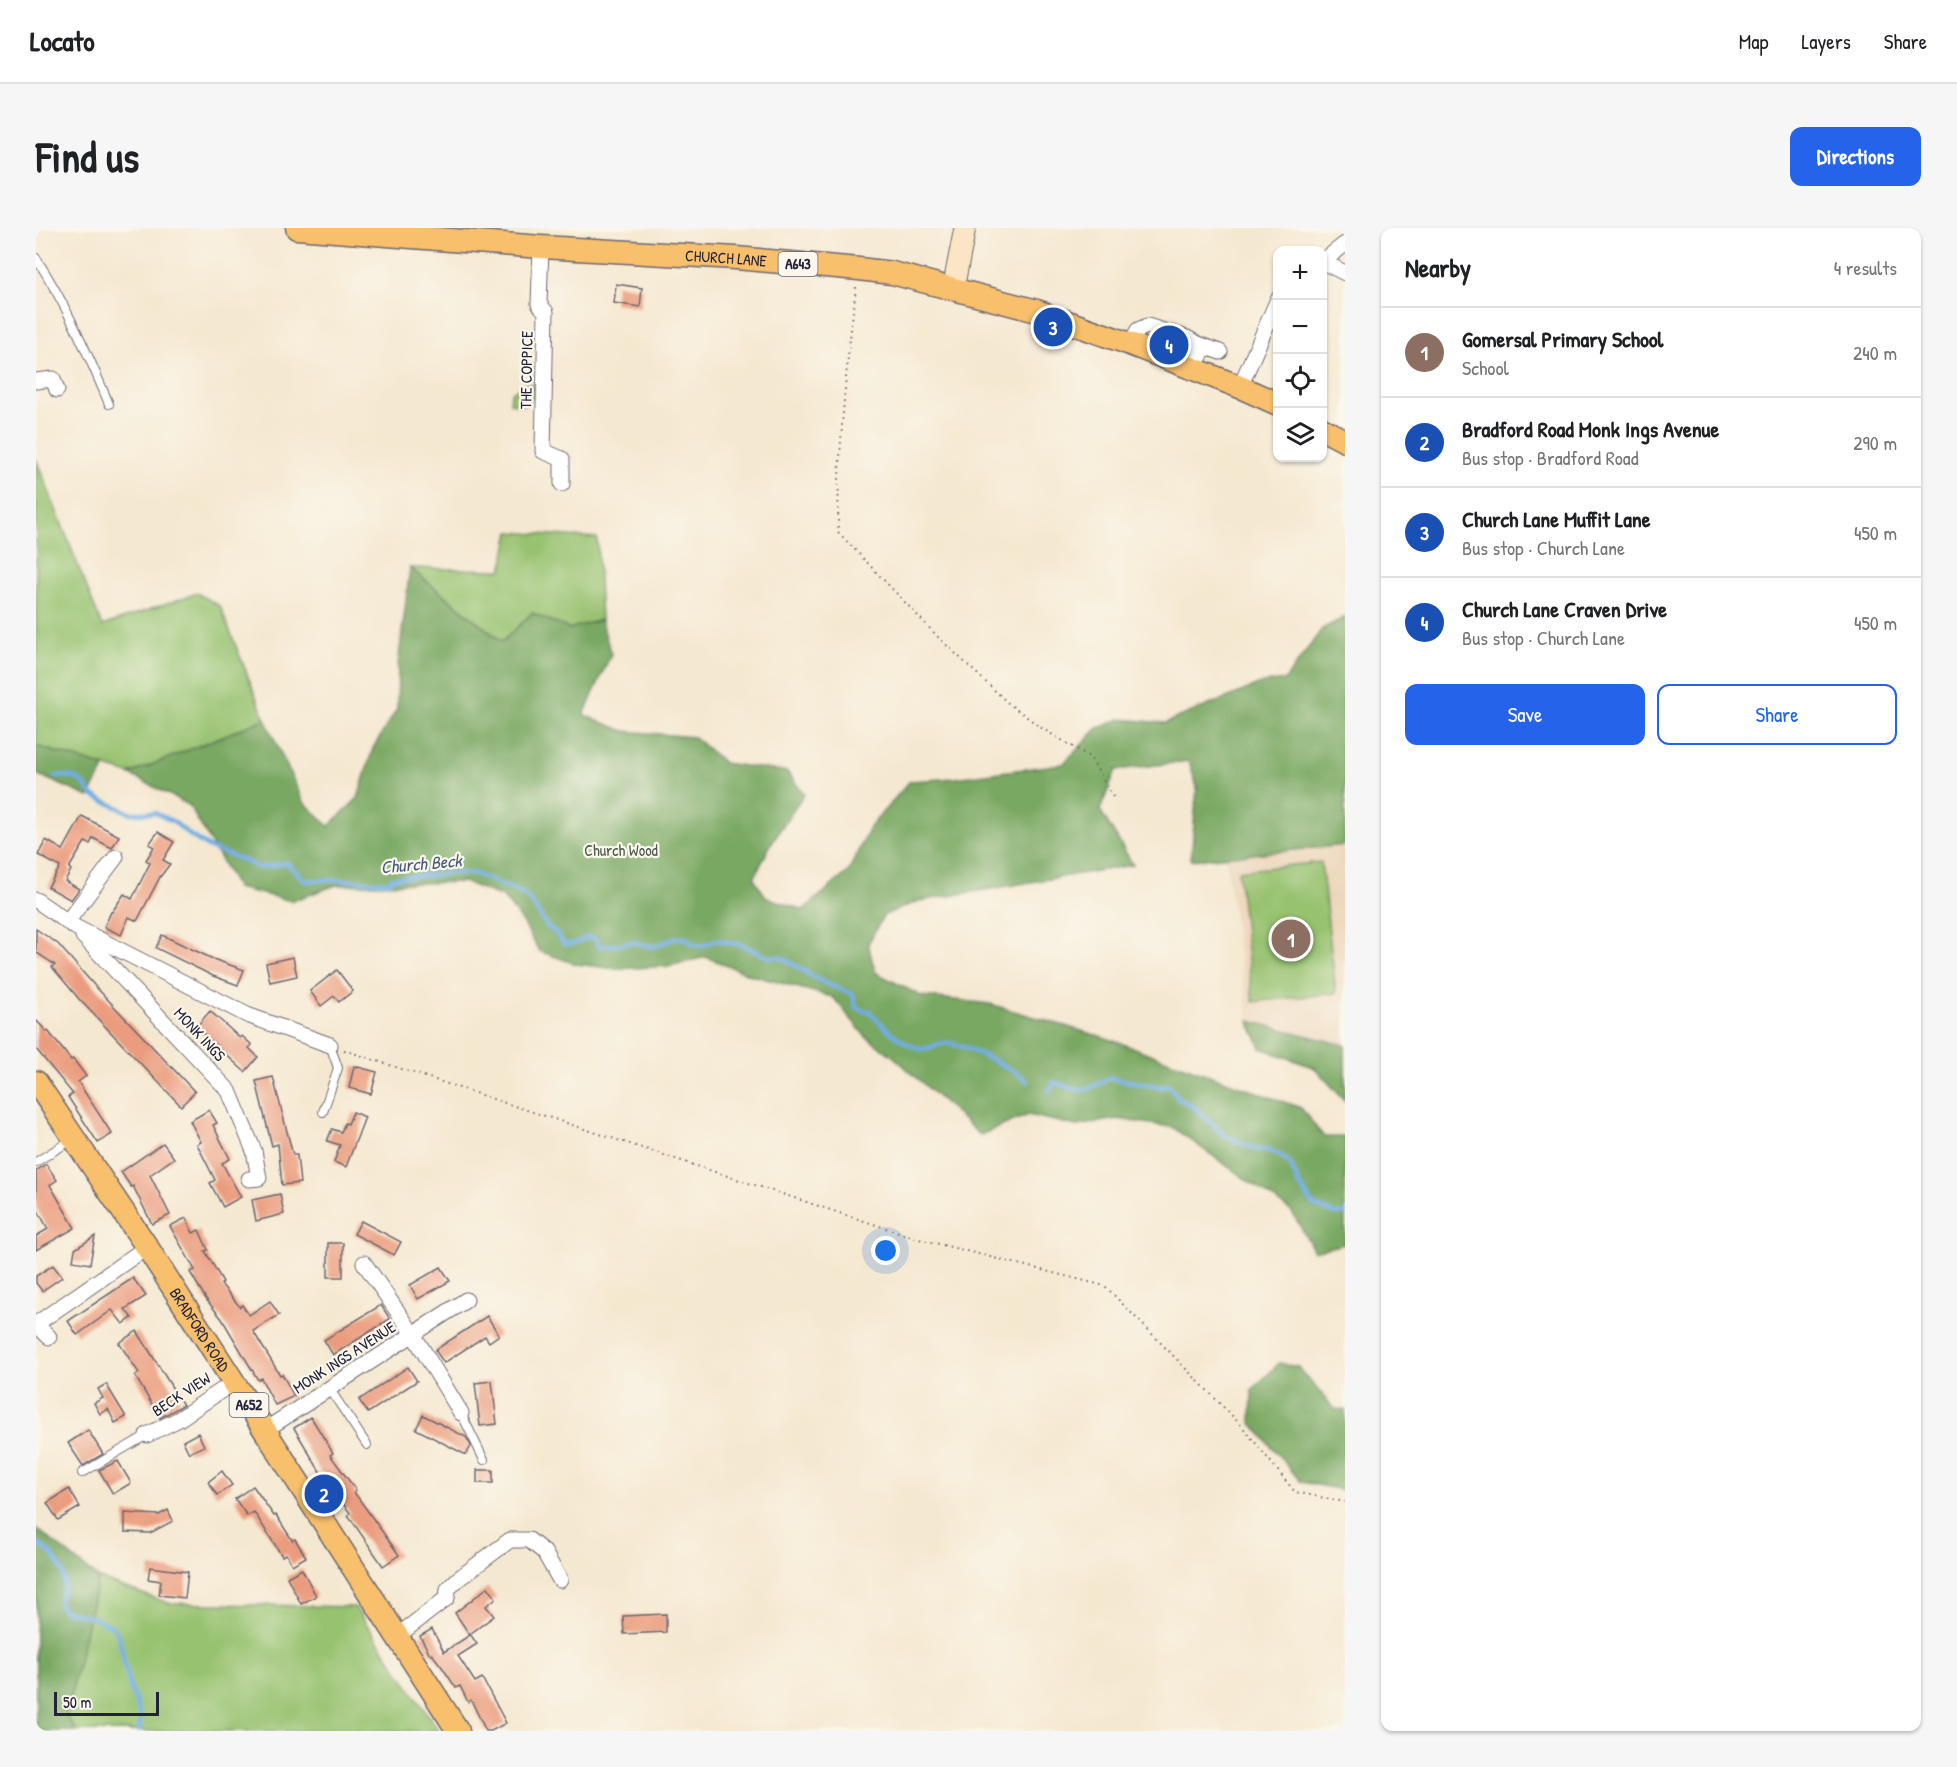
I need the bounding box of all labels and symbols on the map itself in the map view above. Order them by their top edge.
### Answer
street label: CHURCH LANE [685,244,768,272]
road number: A643 [778,252,818,276]
pin: 3 [1034,304,1072,350]
pin: 4 [1150,322,1188,368]
street label: THE COPPICE [514,331,538,409]
park label: Church Wood [584,839,658,861]
water label: Church Beck [380,847,464,879]
pin: 1 [1272,916,1310,962]
street label: MONK INGS [169,1002,231,1066]
your location [871,1236,900,1265]
street label: BRADFORD ROAD [165,1283,235,1376]
street label: MONK INGS AVENUE [288,1316,400,1398]
street label: BECK VIEW [147,1367,215,1421]
road number: A652 [230,1393,268,1417]
pin: 2 [304,1472,344,1516]
scale bar [54,1689,159,1716]

